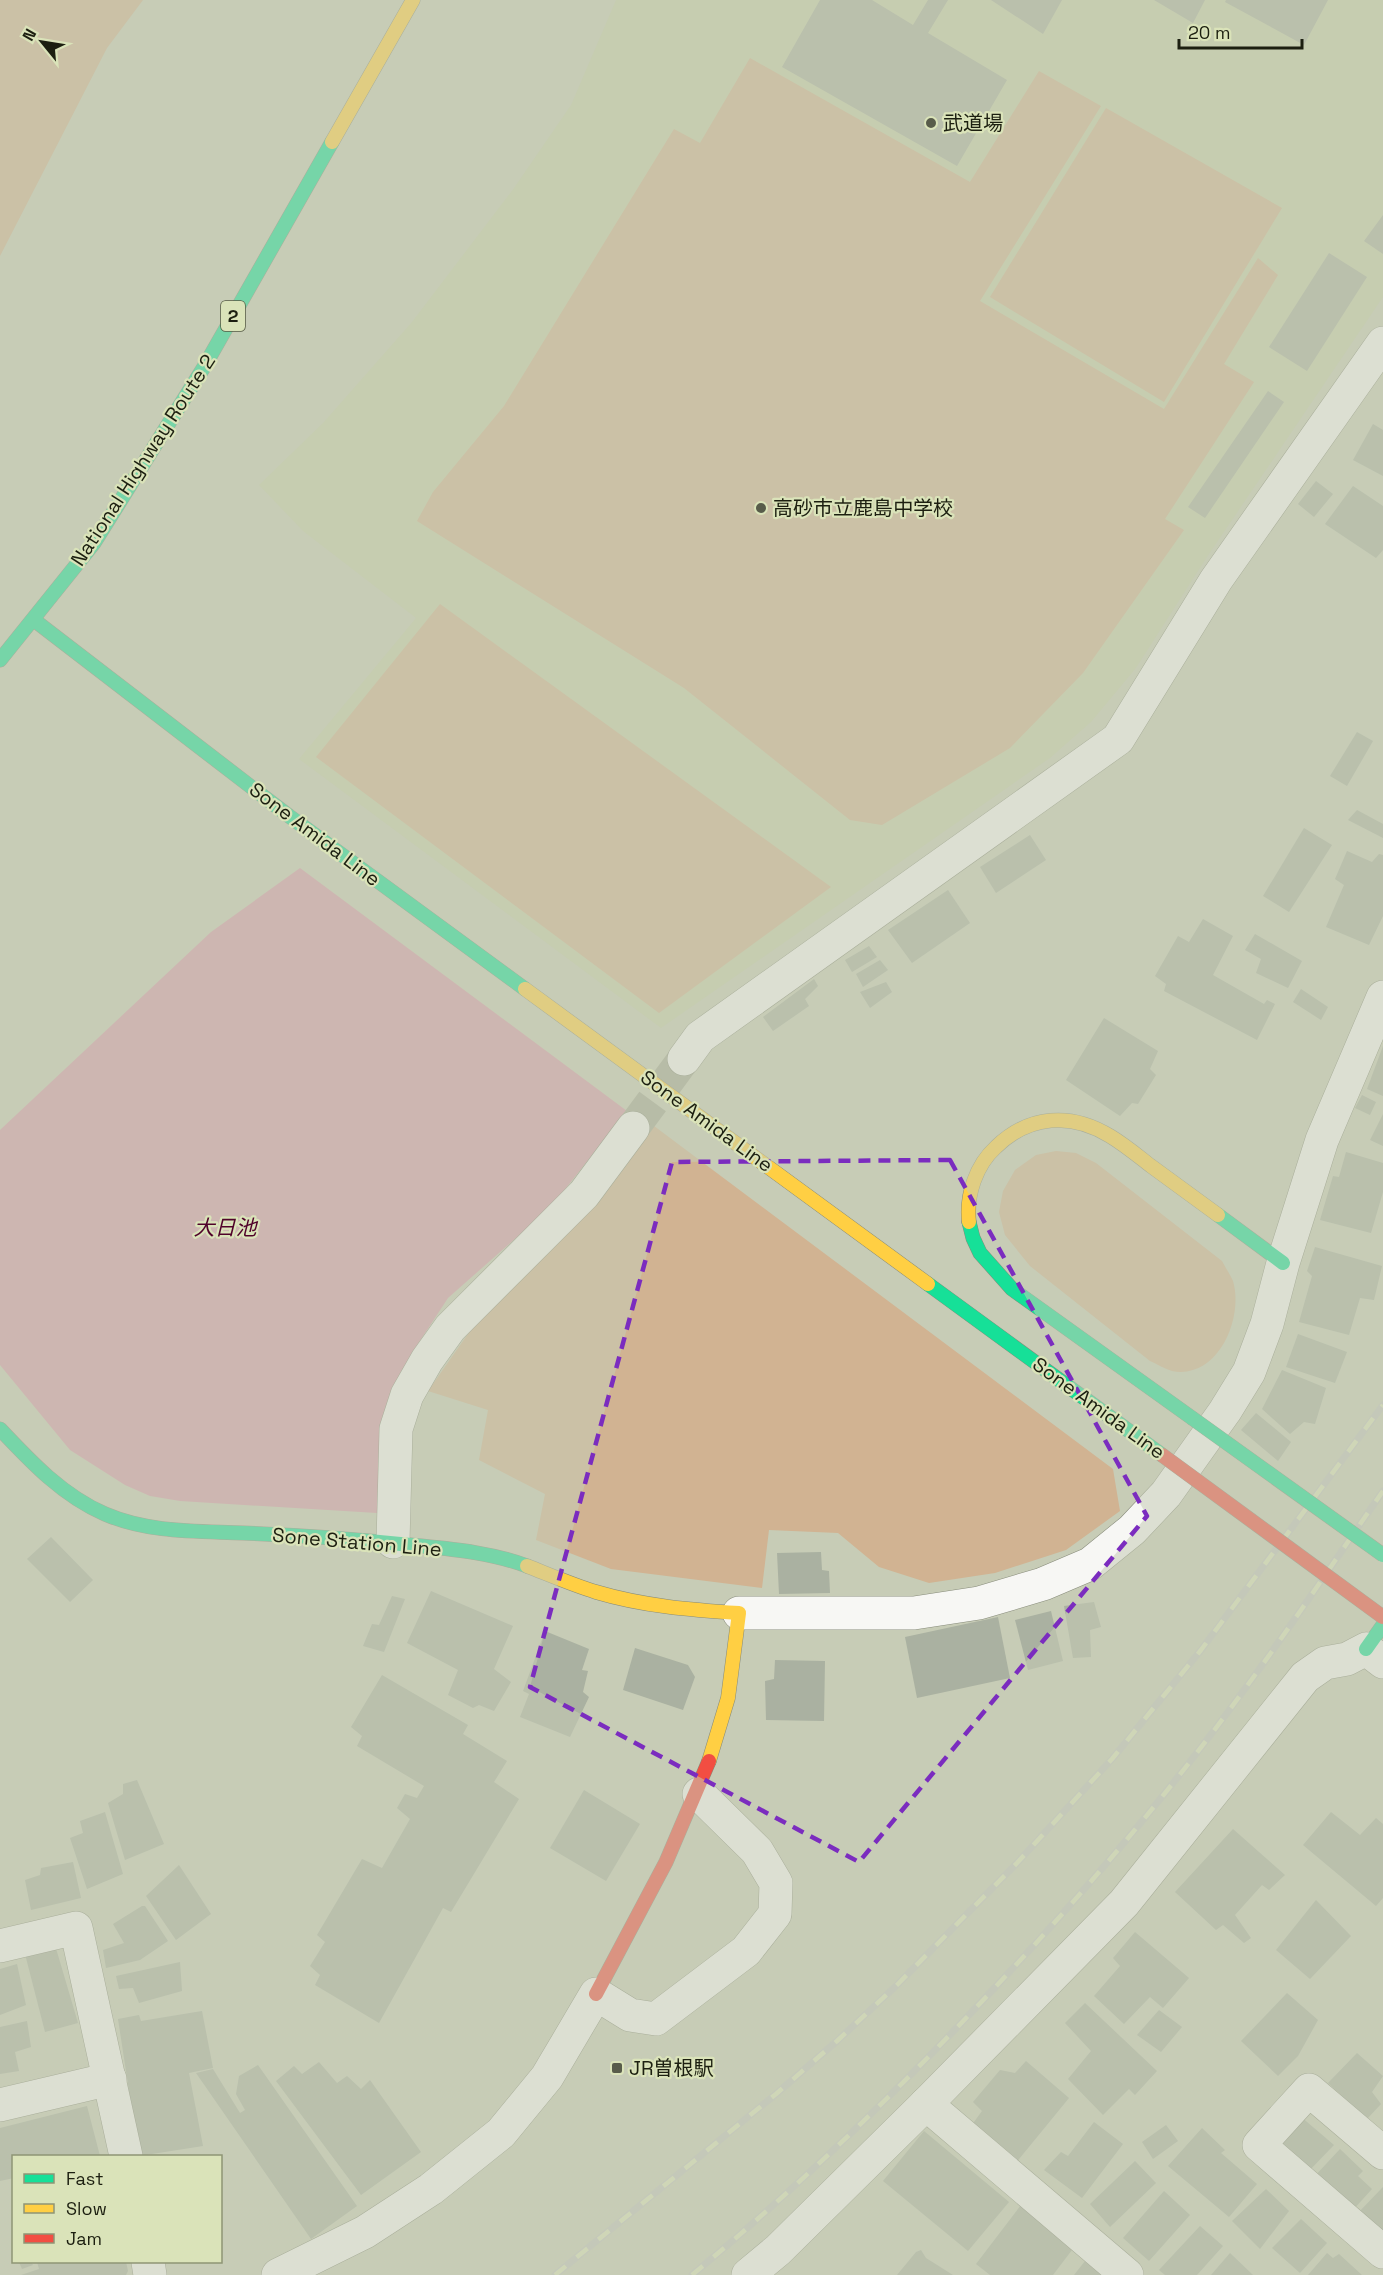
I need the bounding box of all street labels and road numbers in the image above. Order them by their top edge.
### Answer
road number: 2 [221,301,245,331]
street label: National Highway Route 2 [65,349,221,571]
street label: Sone Amida Line [244,776,386,892]
street label: Sone Amida Line [636,1064,778,1178]
street label: Sone Amida Line [1028,1351,1170,1465]
street label: Sone Station Line [271,1522,443,1562]

